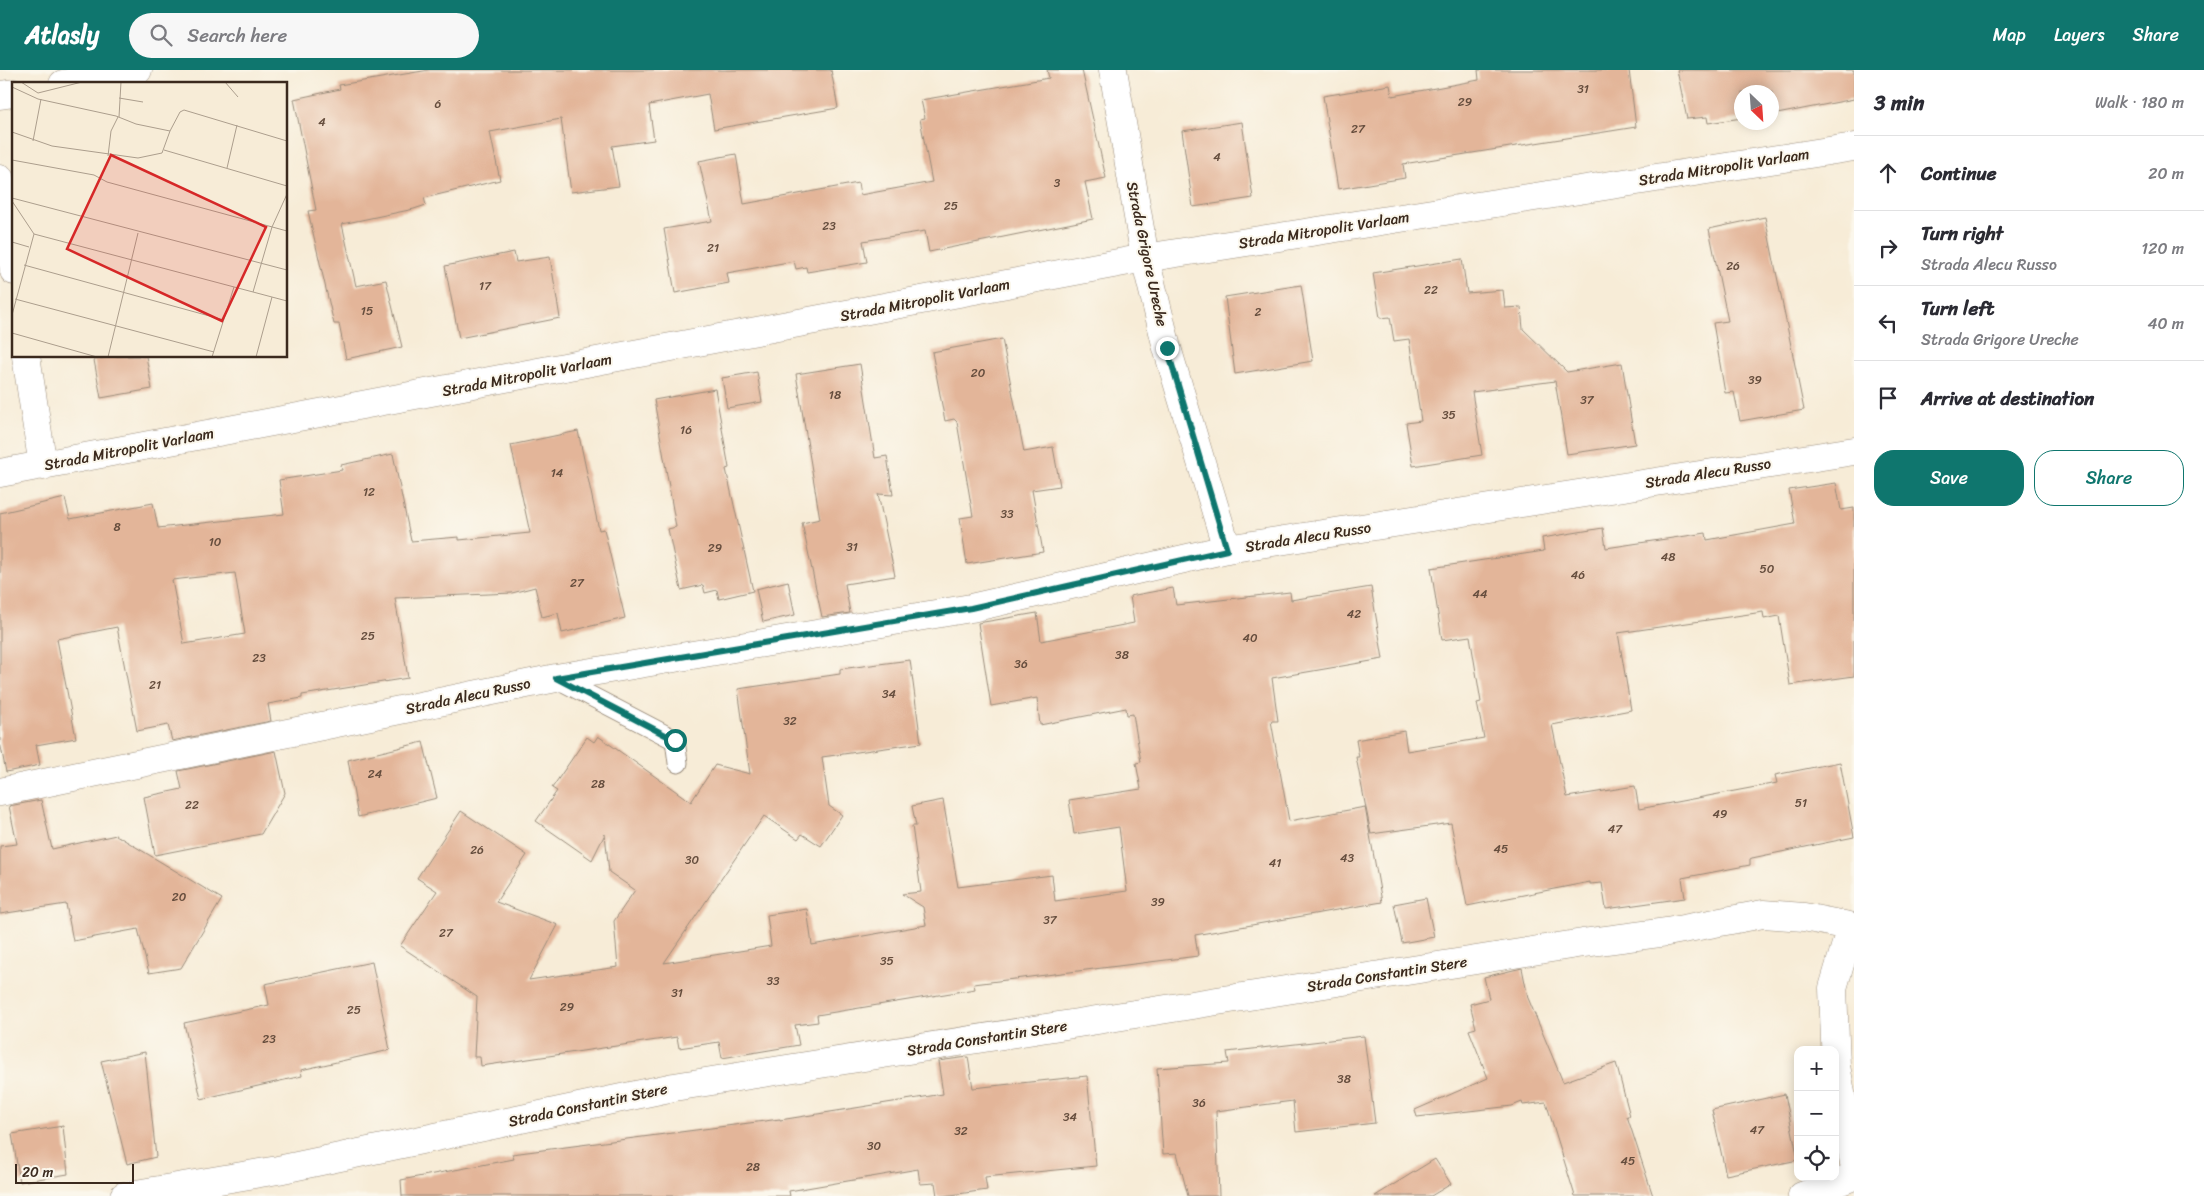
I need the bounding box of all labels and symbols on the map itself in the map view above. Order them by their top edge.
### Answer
house number: 31 [1577,78,1589,100]
inset map [12,82,288,358]
north arrow [1734,85,1779,130]
house number: 29 [1458,91,1472,113]
house number: 6 [435,93,442,115]
house number: 4 [318,111,326,133]
house number: 27 [1351,118,1366,140]
street label: Strada Mitropolit Varlaam [1637,141,1811,193]
house number: 4 [1213,146,1221,168]
house number: 3 [1054,172,1061,194]
street label: Strada Grigore Ureche [1119,179,1175,329]
house number: 25 [944,195,958,217]
street label: Strada Mitropolit Varlaam [1237,204,1411,256]
house number: 23 [822,215,836,237]
house number: 21 [707,237,719,259]
house number: 26 [1726,255,1740,277]
street label: Strada Mitropolit Varlaam [838,271,1012,329]
house number: 17 [479,275,492,297]
house number: 22 [1424,279,1438,301]
house number: 15 [361,300,373,322]
house number: 2 [1255,301,1262,323]
route end [1156,337,1179,360]
street label: Strada Mitropolit Varlaam [440,346,614,404]
house number: 20 [971,362,986,384]
house number: 39 [1748,369,1762,391]
house number: 18 [829,384,841,406]
house number: 37 [1580,389,1595,411]
house number: 35 [1442,404,1456,426]
house number: 16 [680,419,692,441]
street label: Strada Mitropolit Varlaam [42,420,216,478]
street label: Strada Alecu Russo [1643,450,1774,496]
house number: 14 [551,462,564,484]
house number: 12 [363,481,375,503]
house number: 33 [1000,503,1014,525]
street label: Strada Alecu Russo [1243,514,1374,560]
house number: 8 [113,516,121,538]
house number: 10 [209,531,222,553]
house number: 31 [846,536,858,558]
house number: 29 [708,537,722,559]
house number: 48 [1661,546,1675,568]
house number: 50 [1760,558,1775,580]
house number: 46 [1571,564,1585,586]
house number: 27 [570,572,585,594]
house number: 44 [1472,583,1488,605]
house number: 42 [1347,603,1361,625]
house number: 25 [361,625,375,647]
house number: 40 [1242,627,1258,649]
house number: 38 [1115,644,1129,666]
house number: 23 [252,647,266,669]
house number: 36 [1014,653,1028,675]
street label: Strada Alecu Russo [403,670,534,722]
house number: 21 [149,674,161,696]
house number: 34 [882,683,897,705]
house number: 32 [783,710,797,732]
route start [664,729,687,752]
house number: 24 [368,763,383,785]
house number: 28 [591,773,605,795]
house number: 51 [1795,792,1807,814]
house number: 22 [185,794,199,816]
house number: 49 [1713,803,1727,825]
house number: 47 [1608,818,1623,840]
house number: 45 [1494,838,1508,860]
house number: 26 [470,839,484,861]
house number: 43 [1340,847,1354,869]
house number: 30 [685,849,699,871]
house number: 41 [1269,852,1281,874]
house number: 20 [172,886,187,908]
house number: 39 [1151,891,1165,913]
house number: 37 [1043,909,1058,931]
house number: 27 [439,922,454,944]
street label: Strada Constantin Stere [1305,948,1469,1000]
house number: 35 [880,950,894,972]
house number: 33 [766,970,780,992]
house number: 31 [671,982,683,1004]
house number: 29 [560,996,574,1018]
house number: 25 [347,999,361,1021]
street label: Strada Constantin Stere [905,1012,1069,1064]
house number: 23 [262,1028,276,1050]
house number: 38 [1337,1068,1351,1090]
street label: Strada Constantin Stere [506,1075,670,1135]
house number: 36 [1192,1092,1206,1114]
house number: 34 [1063,1106,1078,1128]
house number: 47 [1750,1119,1765,1141]
house number: 32 [954,1120,968,1142]
house number: 30 [867,1135,881,1157]
house number: 45 [1621,1150,1635,1172]
house number: 28 [746,1156,760,1178]
scale bar [15,1161,134,1184]

